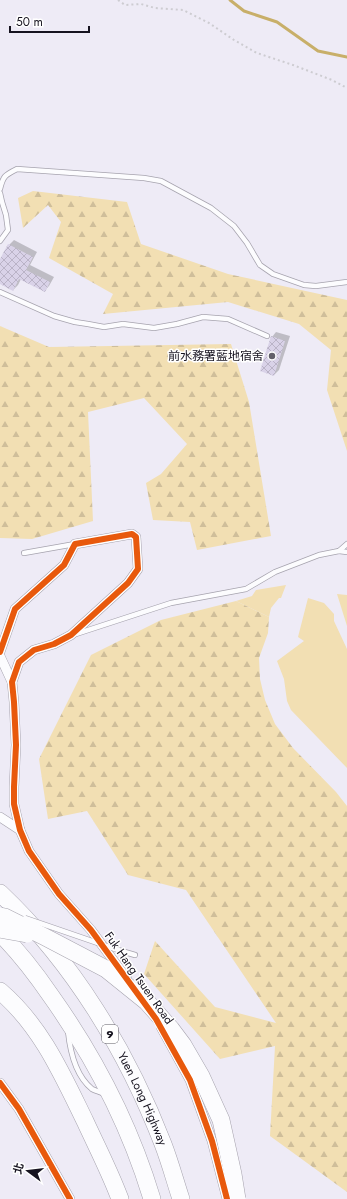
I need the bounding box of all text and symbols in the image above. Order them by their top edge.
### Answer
scale bar [10,8,89,34]
text: 50 m [16,13,43,31]
place label: 前水務署藍地宿舍 [168,347,264,365]
marker: 前水務署藍地宿舍 [267,351,277,361]
street label: Fuk Hang Tsuen Road [100,928,178,1028]
road number: 9 [102,1025,118,1043]
street label: Yuen Long Highway [113,1049,172,1149]
north arrow [8,1151,48,1191]
text: 北 [9,1161,27,1176]

